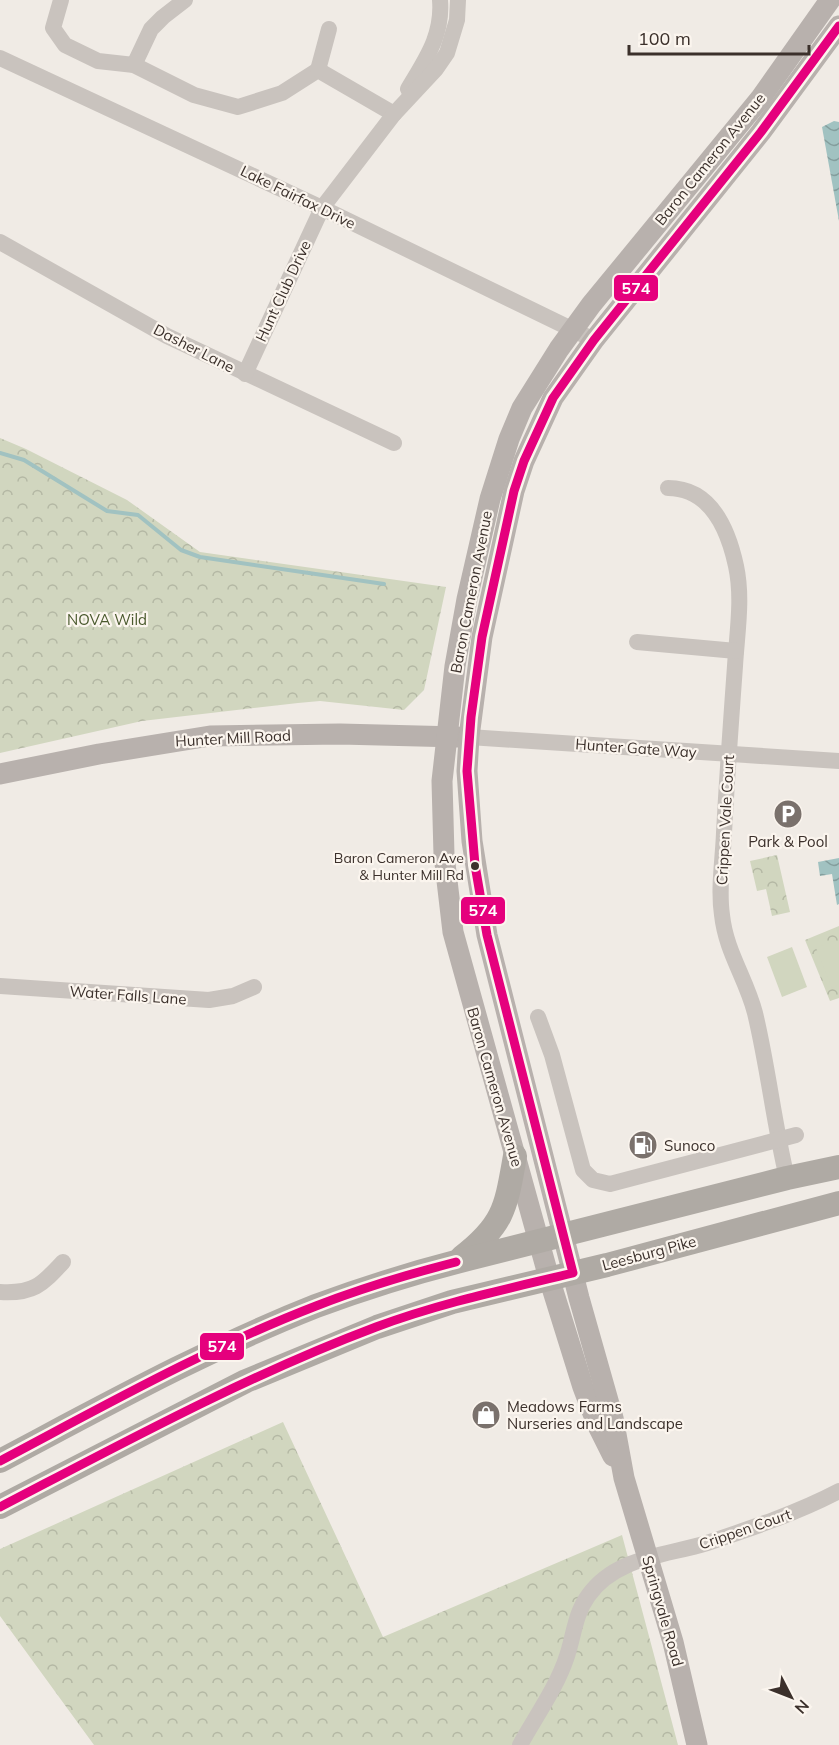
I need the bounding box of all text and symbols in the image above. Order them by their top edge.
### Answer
scale bar [629,18,809,56]
text: 100 m [638,27,691,50]
street label: Baron Cameron Avenue [651,89,769,229]
street label: Lake Fairfax Drive [237,161,359,233]
street label: Hunt Club Drive [251,237,315,345]
line badge: 574 [613,274,659,302]
text: 574 [622,278,651,298]
street label: Dasher Lane [150,320,238,376]
street label: Baron Cameron Avenue [446,509,496,675]
park label: NOVA Wild [67,610,147,629]
street label: Hunter Mill Road [175,725,291,751]
street label: Hunter Gate Way [575,734,697,762]
street label: Crippen Vale Court [712,754,738,886]
parking icon: Park & Pool [772,798,804,830]
place label: Park & Pool [748,832,828,851]
place label: Baron Cameron Ave & Hunter Mill Rd [334,849,464,884]
marker: Baron Cameron Ave & Hunter Mill Rd [469,860,481,872]
line badge: 574 [460,896,506,925]
text: 574 [469,900,498,920]
street label: Water Falls Lane [69,981,187,1009]
street label: Baron Cameron Avenue [463,1005,527,1169]
fuel station icon: Sunoco [627,1129,659,1161]
place label: Sunoco [664,1136,715,1155]
street label: Leesburg Pike [600,1231,698,1275]
line badge: 574 [199,1332,245,1361]
text: 574 [208,1336,237,1356]
place label: Meadows Farms Nurseries and Landscape [507,1397,683,1433]
shop icon: Meadows Farms Nurseries and Landscape [470,1399,502,1431]
street label: Crippen Court [696,1504,794,1554]
street label: Springvale Road [638,1553,688,1669]
north arrow [761,1667,821,1727]
text: N [791,1696,814,1718]

